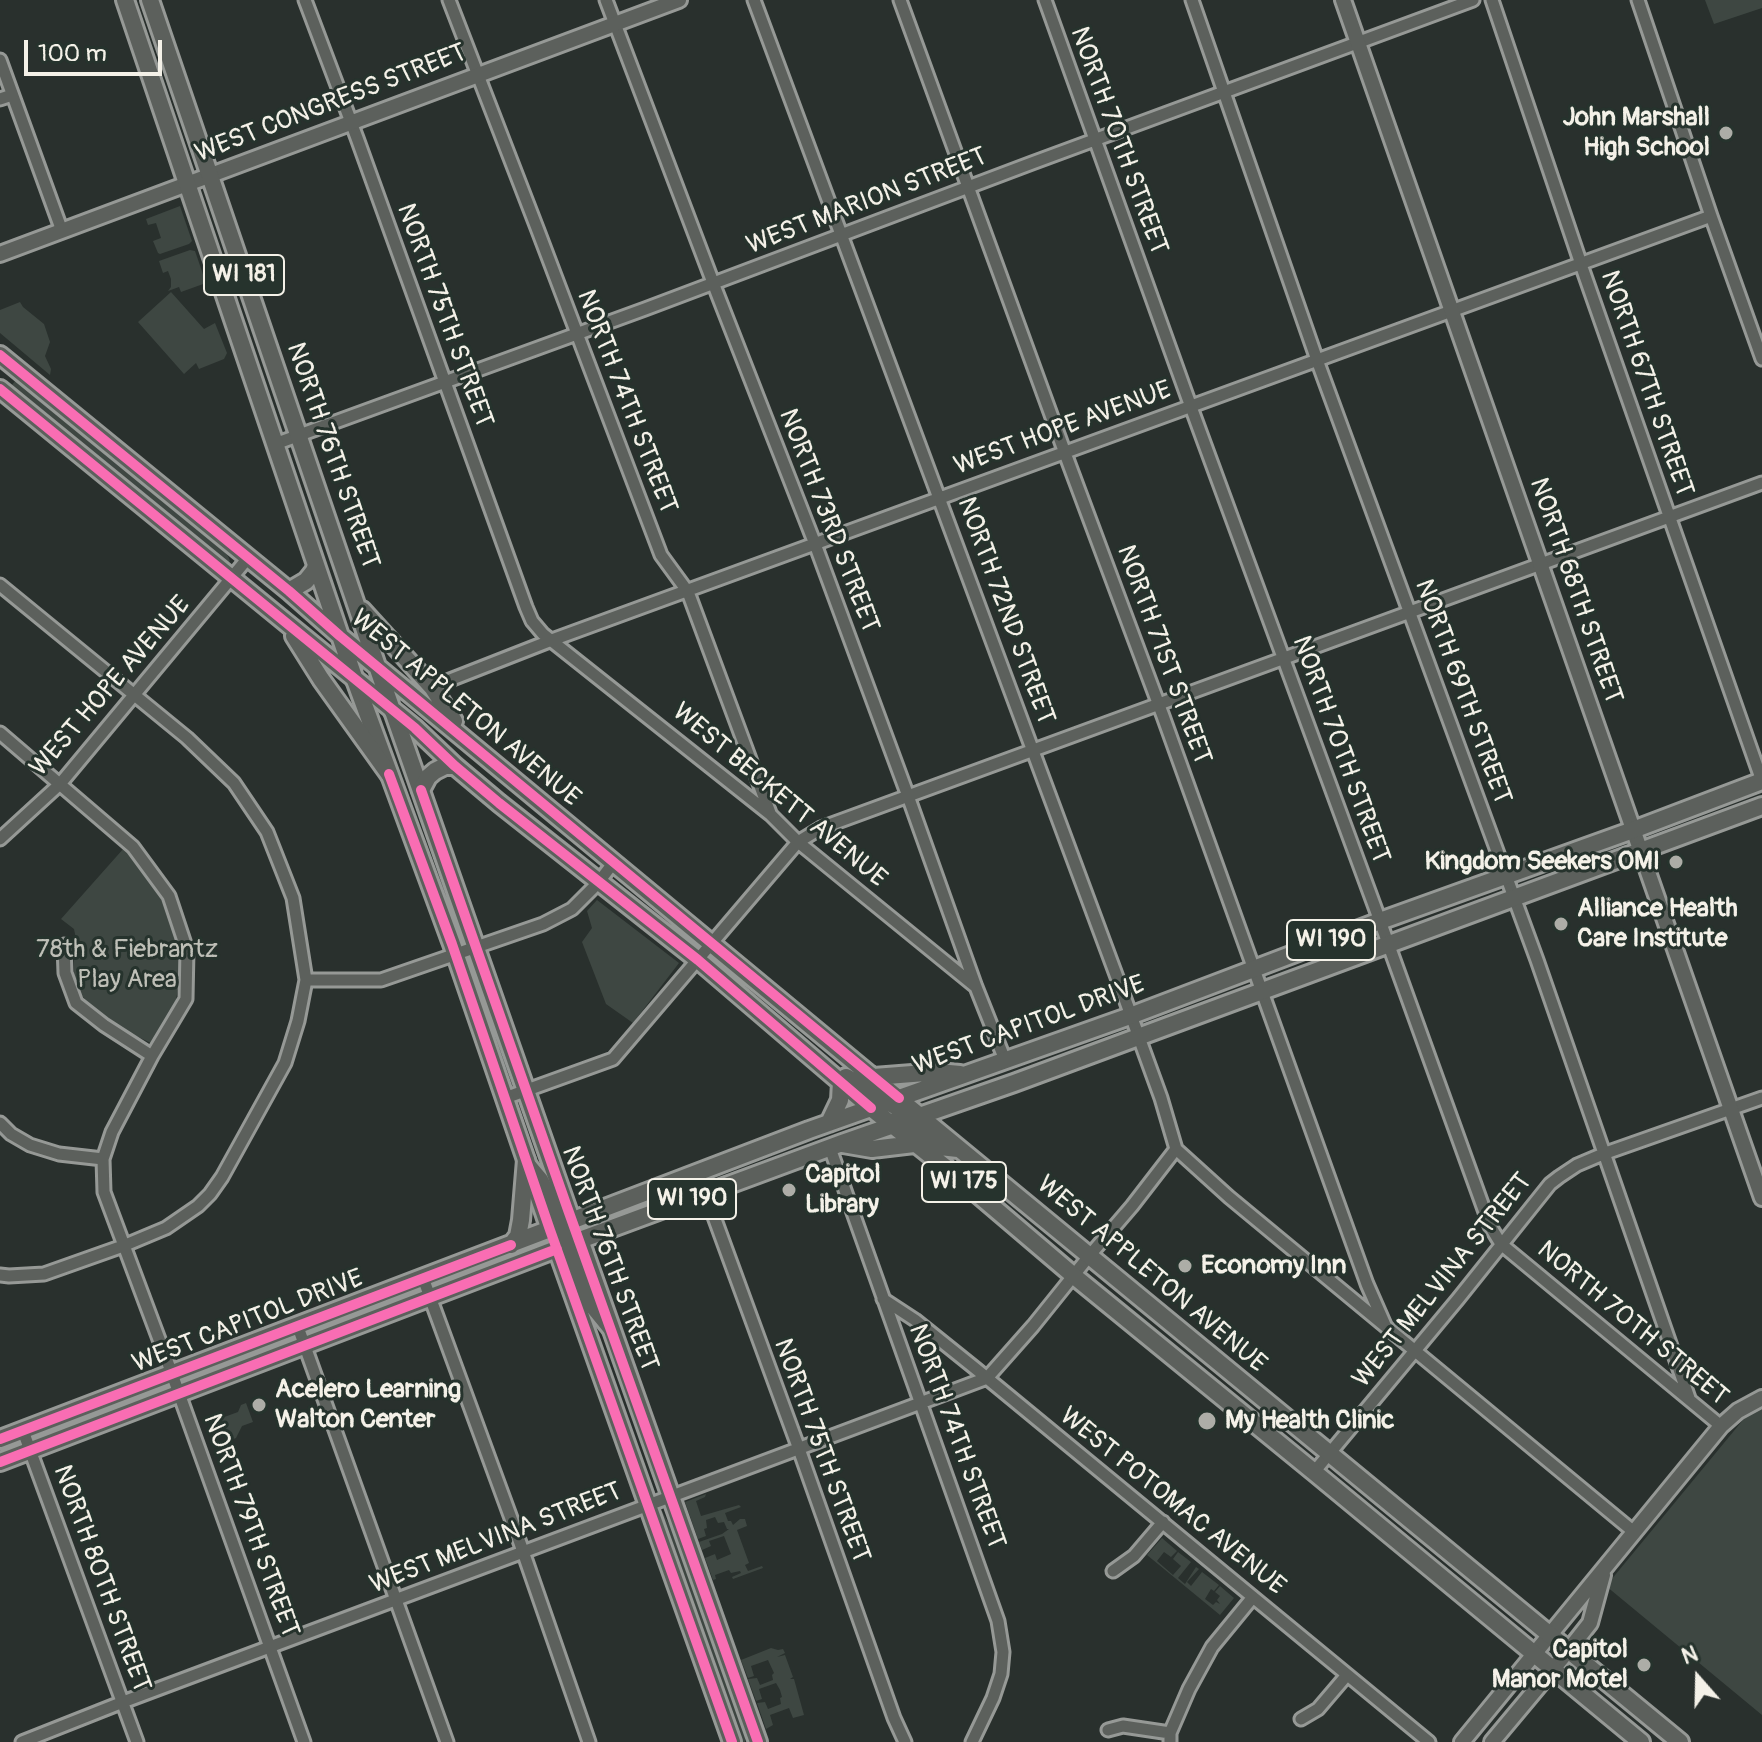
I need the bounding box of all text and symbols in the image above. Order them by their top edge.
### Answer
street label: NORTH 70TH STREET [1062,23,1174,259]
scale bar [28,24,166,74]
street label: WEST CONGRESS STREET [191,38,471,170]
text: 100 m [38,39,107,68]
place label: John Marshall High School [1563,102,1710,164]
marker: John Marshall High School [1717,124,1735,142]
street label: WEST MARION STREET [742,142,992,262]
street label: NORTH 75TH STREET [389,200,499,432]
road number: WI 181 [204,255,284,295]
street label: NORTH 67TH STREET [1593,267,1699,501]
street label: NORTH 74TH STREET [569,286,683,518]
street label: NORTH 76TH STREET [279,339,385,573]
street label: WEST HOPE AVENUE [950,375,1176,483]
street label: NORTH 73RD STREET [771,405,885,637]
street label: NORTH 68TH STREET [1522,474,1628,708]
street label: NORTH 72ND STREET [949,493,1061,729]
street label: NORTH 71ST STREET [1109,541,1217,769]
street label: NORTH 69TH STREET [1407,575,1517,809]
street label: WEST HOPE AVENUE [24,590,198,784]
street label: WEST APPLETON AVENUE [344,604,586,814]
street label: NORTH 70TH STREET [1284,632,1396,868]
street label: WEST BECKETT AVENUE [665,697,893,895]
place label: Kingdom Seekers OMI [1424,846,1660,878]
marker: Kingdom Seekers OMI [1667,853,1685,871]
place label: Alliance Health Care Institute [1577,893,1738,954]
marker: Alliance Health Care Institute [1552,915,1570,933]
road number: WI 190 [1287,920,1375,960]
park label: 78th & Fiebrantz Play Area [36,934,218,996]
street label: WEST CAPITOL DRIVE [909,970,1149,1082]
street label: NORTH 76TH STREET [554,1142,664,1376]
place label: Capitol Library [805,1159,881,1220]
road number: WI 175 [922,1162,1006,1202]
street label: WEST MELVINA STREET [1347,1167,1539,1395]
street label: WEST APPLETON AVENUE [1030,1170,1272,1380]
road number: WI 190 [648,1179,736,1219]
marker: Capitol Library [780,1181,798,1199]
street label: NORTH 70TH STREET [1530,1235,1734,1413]
place label: Economy Inn [1201,1250,1346,1282]
marker: Economy Inn [1176,1257,1194,1275]
street label: WEST CAPITOL DRIVE [128,1264,368,1380]
street label: NORTH 74TH STREET [901,1320,1011,1554]
street label: NORTH 75TH STREET [766,1335,876,1567]
place label: Acelero Learning Walton Center [275,1374,461,1436]
marker: Acelero Learning Walton Center [250,1396,268,1414]
street label: WEST POTOMAC AVENUE [1053,1401,1291,1603]
place label: My Health Clinic [1225,1405,1394,1437]
street label: NORTH 79TH STREET [195,1410,305,1642]
marker: My Health Clinic [1196,1410,1218,1432]
street label: NORTH 80TH STREET [45,1461,157,1697]
street label: WEST MELVINA STREET [366,1477,626,1601]
place label: Capitol Manor Motel [1492,1634,1628,1696]
north arrow [1658,1638,1738,1718]
text: N [1678,1640,1702,1671]
marker: Capitol Manor Motel [1635,1656,1653,1674]

